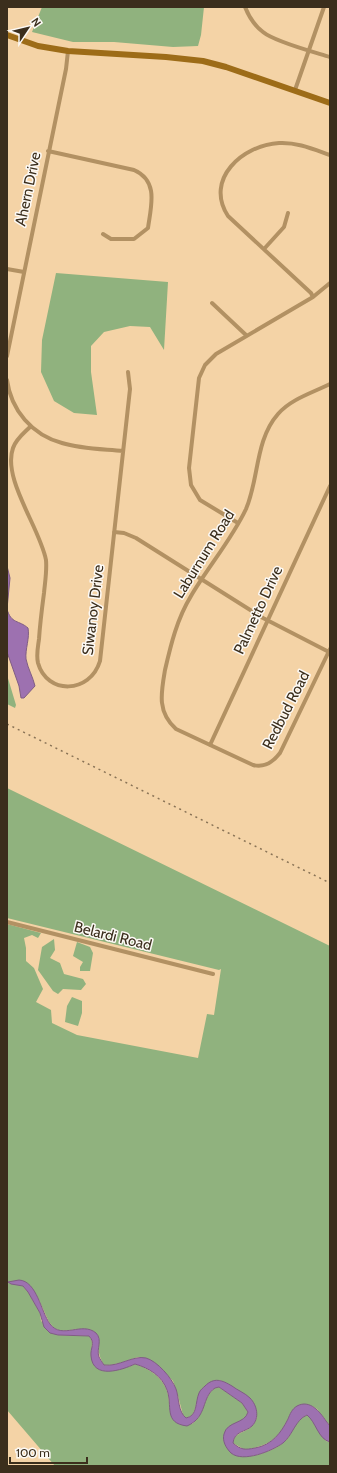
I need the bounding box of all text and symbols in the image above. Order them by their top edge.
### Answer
north arrow [8,8,48,48]
text: N [28,15,44,29]
street label: Ahern Drive [11,150,45,228]
street label: Laburnum Road [170,506,238,602]
street label: Siwanoy Drive [79,563,108,656]
street label: Palmetto Drive [230,563,286,657]
street label: Redbud Road [259,668,313,752]
street label: Belardi Road [72,918,154,954]
scale bar [10,1439,87,1465]
text: 100 m [16,1445,50,1460]

